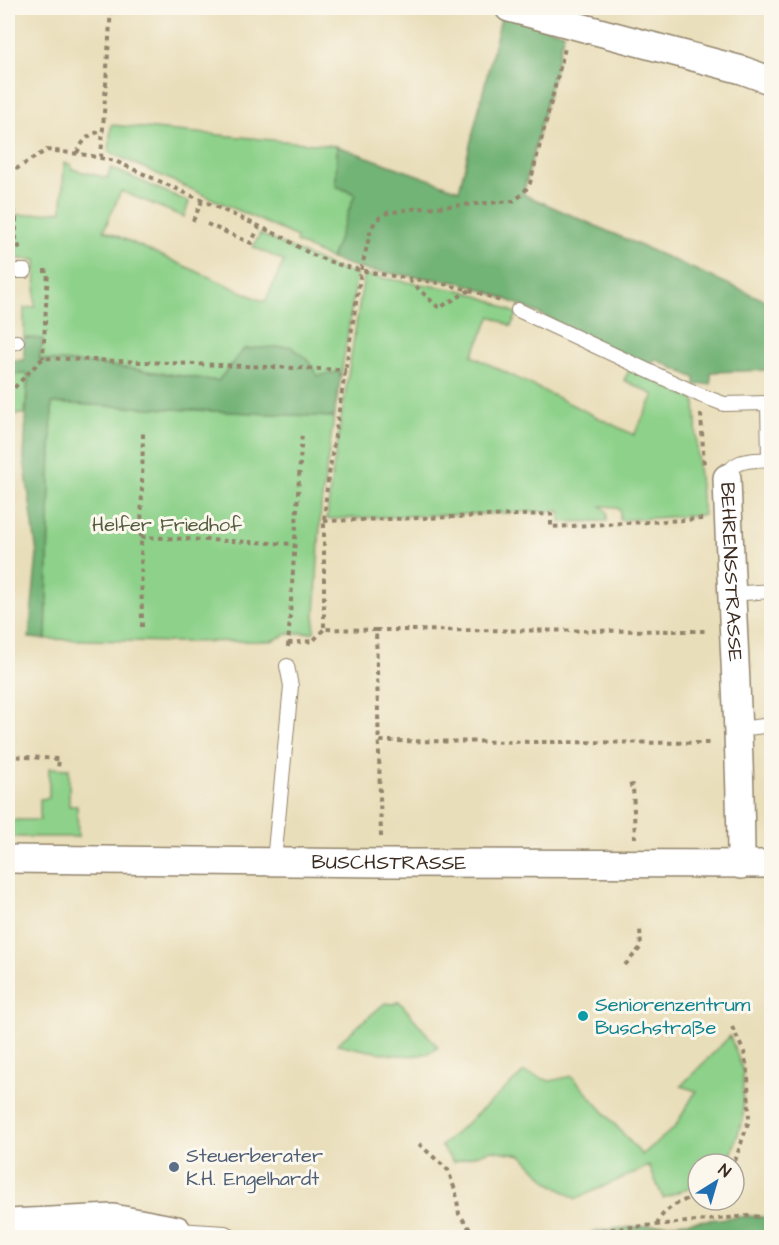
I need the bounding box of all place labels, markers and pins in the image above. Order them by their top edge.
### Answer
place label: Seniorenzentrum Buschstraße [595,991,751,1042]
marker: Seniorenzentrum Buschstraße [576,1009,590,1023]
place label: Steuerberater K.H. Engelhardt [186,1142,323,1194]
marker: Steuerberater K.H. Engelhardt [167,1160,181,1174]

